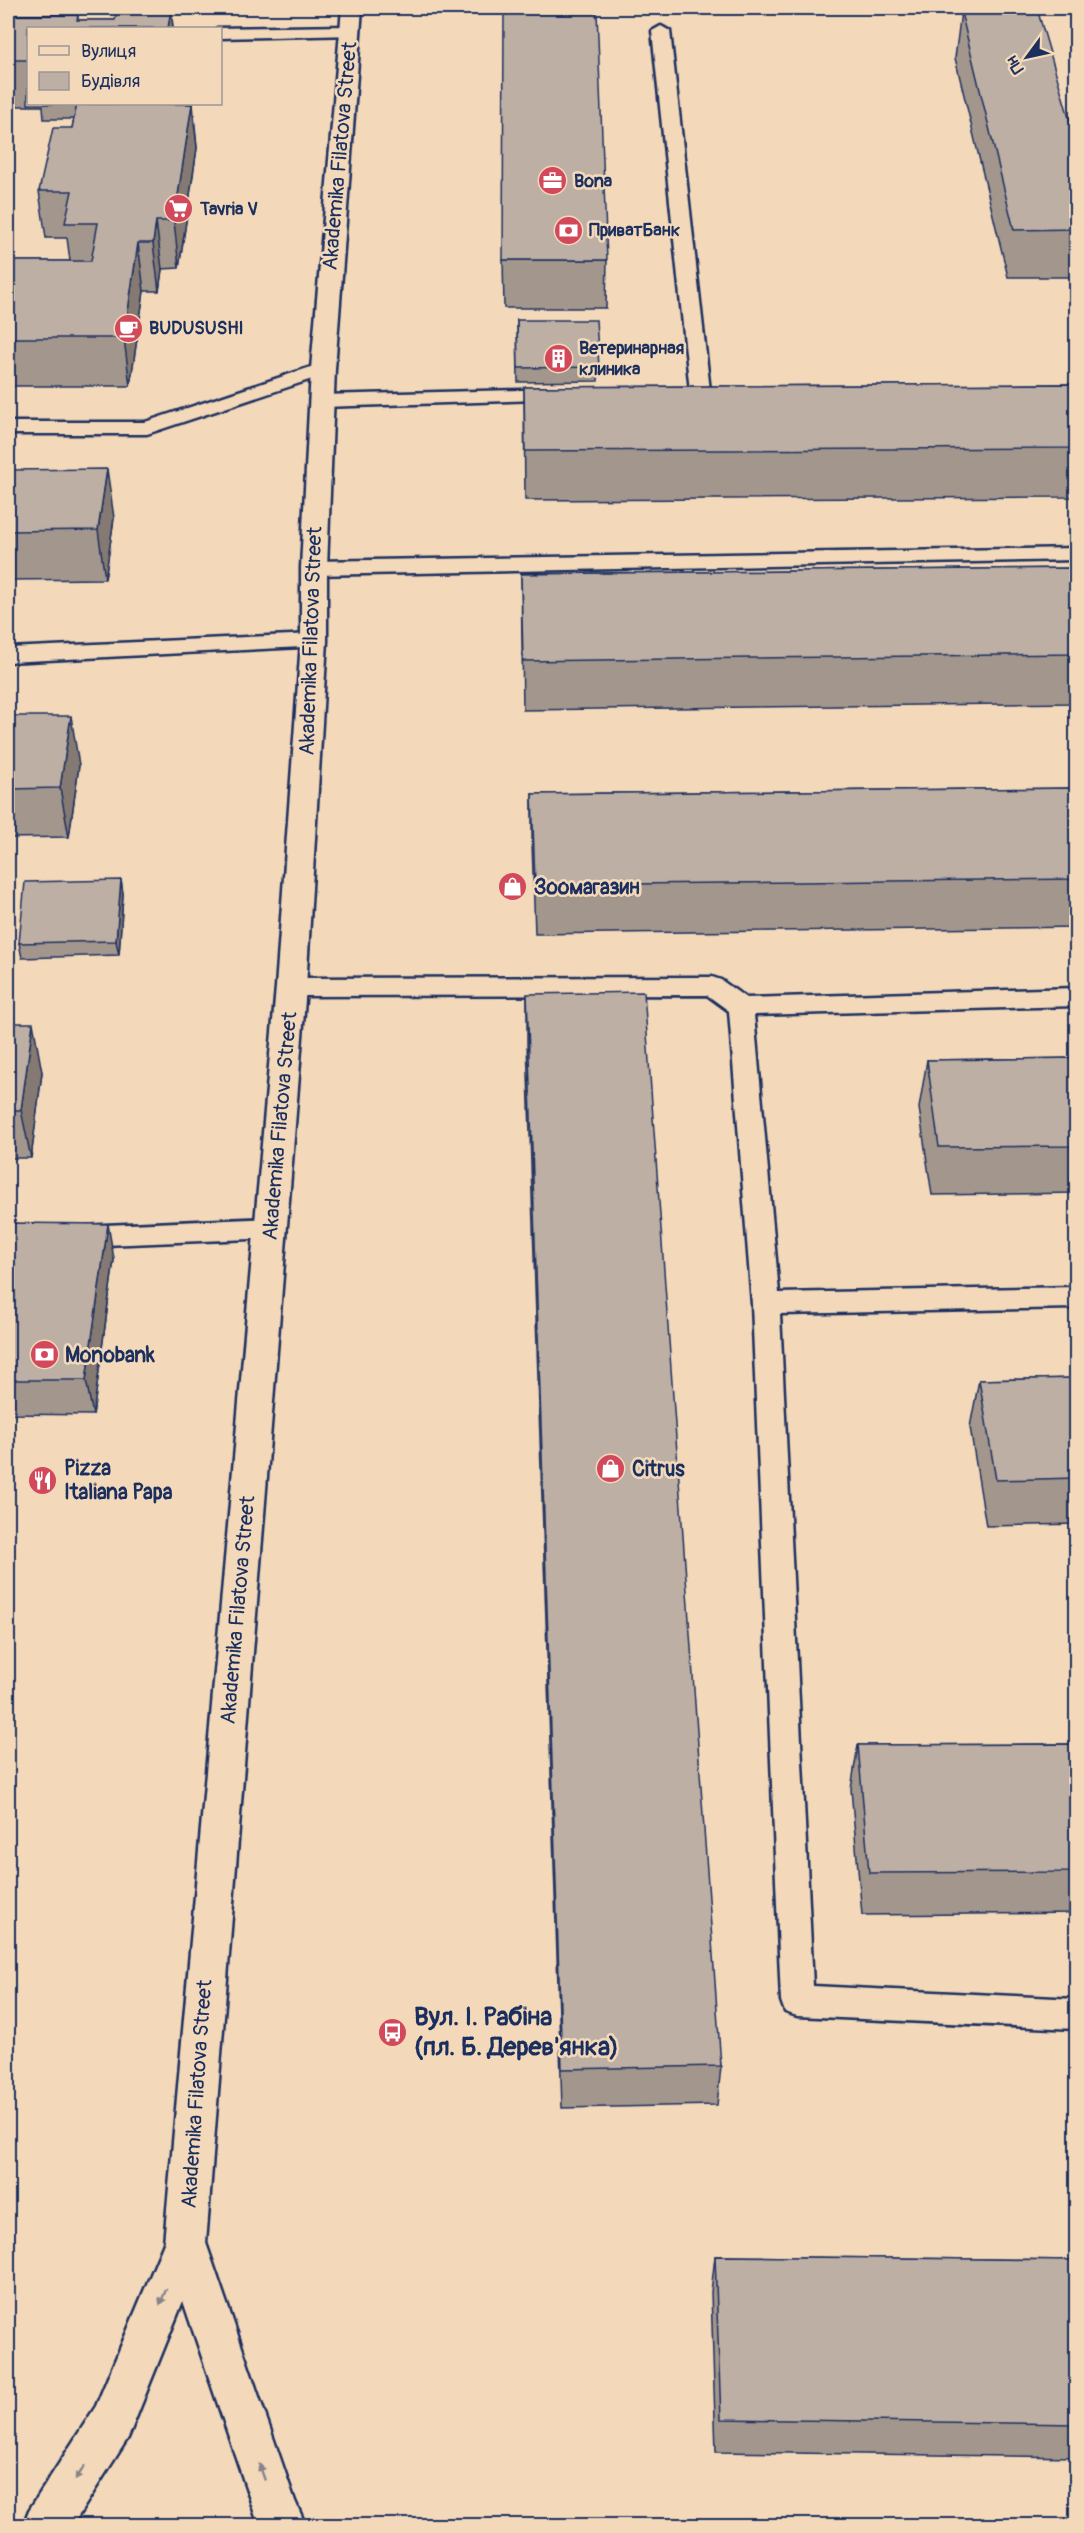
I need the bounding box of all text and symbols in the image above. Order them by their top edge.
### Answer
legend [27,27,222,105]
north arrow [997,27,1057,87]
text: Вулиця [81,40,136,63]
street label: Akademika Filatova Street [317,40,363,271]
text: Пн [1002,52,1028,77]
text: Будівля [81,70,140,93]
office icon: Bona [537,165,569,197]
place label: Bona [574,170,613,193]
supermarket icon: Tavria V [163,193,195,225]
place label: Tavria V [199,198,258,221]
bank icon: ПриватБанк [552,214,584,246]
place label: ПриватБанк [589,219,680,242]
cafe icon: BUDUSUSHI [112,312,144,344]
place label: BUDUSUSHI [149,317,244,340]
place label: Ветеринарная клиника [579,337,684,381]
building icon: Ветеринарная клиника [542,342,574,374]
street label: Akademika Filatova Street [294,525,329,756]
shop icon: Зоомагазин [497,871,529,903]
place label: Зоомагазин [534,874,640,901]
street label: Akademika Filatova Street [257,1010,303,1241]
bank icon: Monobank [28,1339,60,1371]
place label: Monobank [65,1342,155,1369]
shop icon: Citrus [595,1453,627,1485]
place label: Pizza Italiana Papa [64,1455,173,1506]
place label: Citrus [632,1456,685,1483]
restaurant icon: Pizza Italiana Papa [27,1464,59,1496]
street label: Akademika Filatova Street [215,1494,261,1725]
street label: Akademika Filatova Street [176,1978,218,2209]
place label: Вул. І. Рабіна (пл. Б. Дерев'янка) [414,2001,619,2063]
bus stop icon: Вул. І. Рабіна (пл. Б. Дерев'янка) [377,2016,409,2048]
one-way arrow [158,2288,167,2306]
one-way arrow [257,2463,267,2481]
one-way arrow [74,2464,85,2481]

